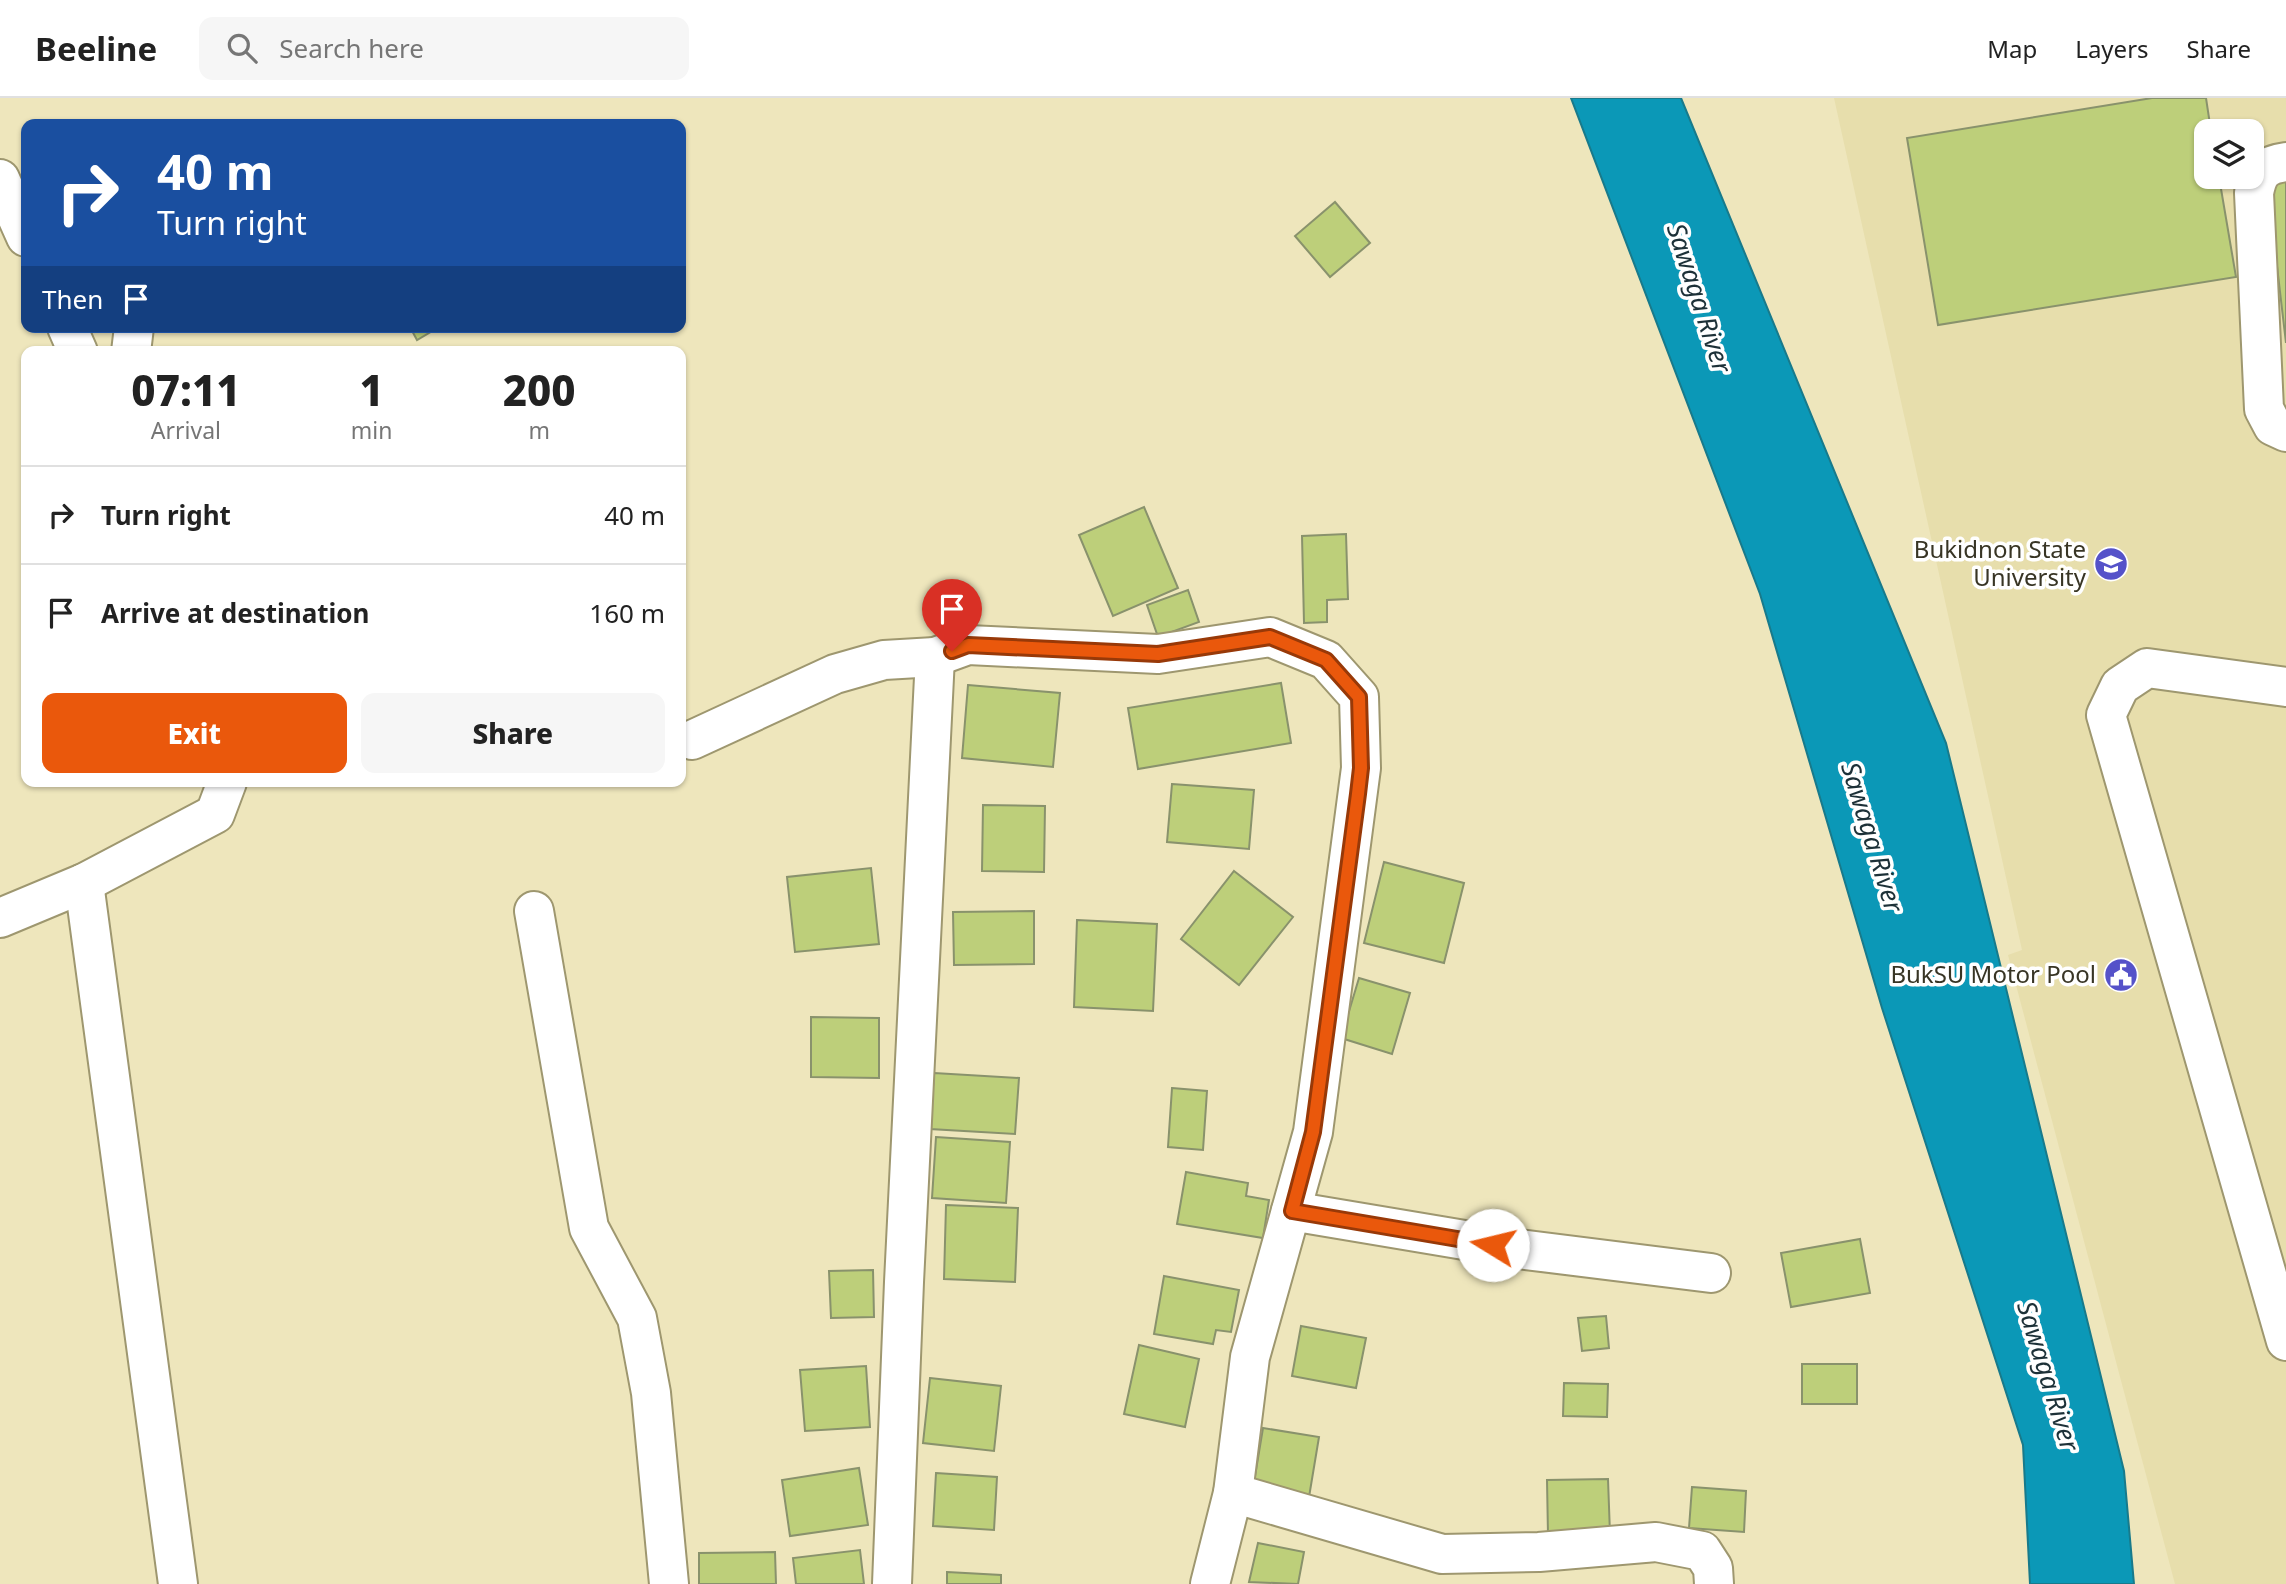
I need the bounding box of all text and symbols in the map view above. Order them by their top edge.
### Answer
search box [199,17,689,80]
text: Beeline [35,26,157,71]
icon: search [223,29,261,67]
text: Search here [279,30,424,66]
text: Map [1987,32,2037,65]
text: Layers [2075,32,2149,65]
text: Share [2187,32,2251,65]
map controls [2194,119,2264,189]
button: layers [2194,119,2264,189]
text: 40 m [157,138,274,204]
icon: right [42,147,133,238]
text: Turn right [157,201,307,244]
water label: Sawaga River [1659,218,1742,379]
icon: arrive [117,280,155,318]
text: Then [42,281,103,317]
text: 07:11 [131,361,240,418]
text: 1 [359,361,384,418]
text: 200 [503,361,576,418]
text: Arrival [151,414,221,446]
text: min [351,414,392,446]
text: m [528,414,550,446]
icon: right [42,496,80,534]
text: Turn right [101,497,231,533]
text: 40 m [604,497,665,533]
place label: Bukidnon State University [1914,532,2087,593]
school or university icon: Bukidnon State University [2092,545,2130,583]
pin [922,579,982,651]
icon: arrive [933,590,971,628]
icon: arrive [42,594,80,632]
text: Arrive at destination [101,595,370,631]
text: 160 m [589,595,665,631]
button: Exit [42,693,347,773]
button: Share [361,693,665,773]
water label: Sawaga River [1833,757,1913,918]
public building icon: BukSU Motor Pool [2102,956,2140,994]
place label: BukSU Motor Pool [1890,957,2096,990]
position arrow [1456,1208,1530,1282]
water label: Sawaga River [2009,1296,2089,1457]

